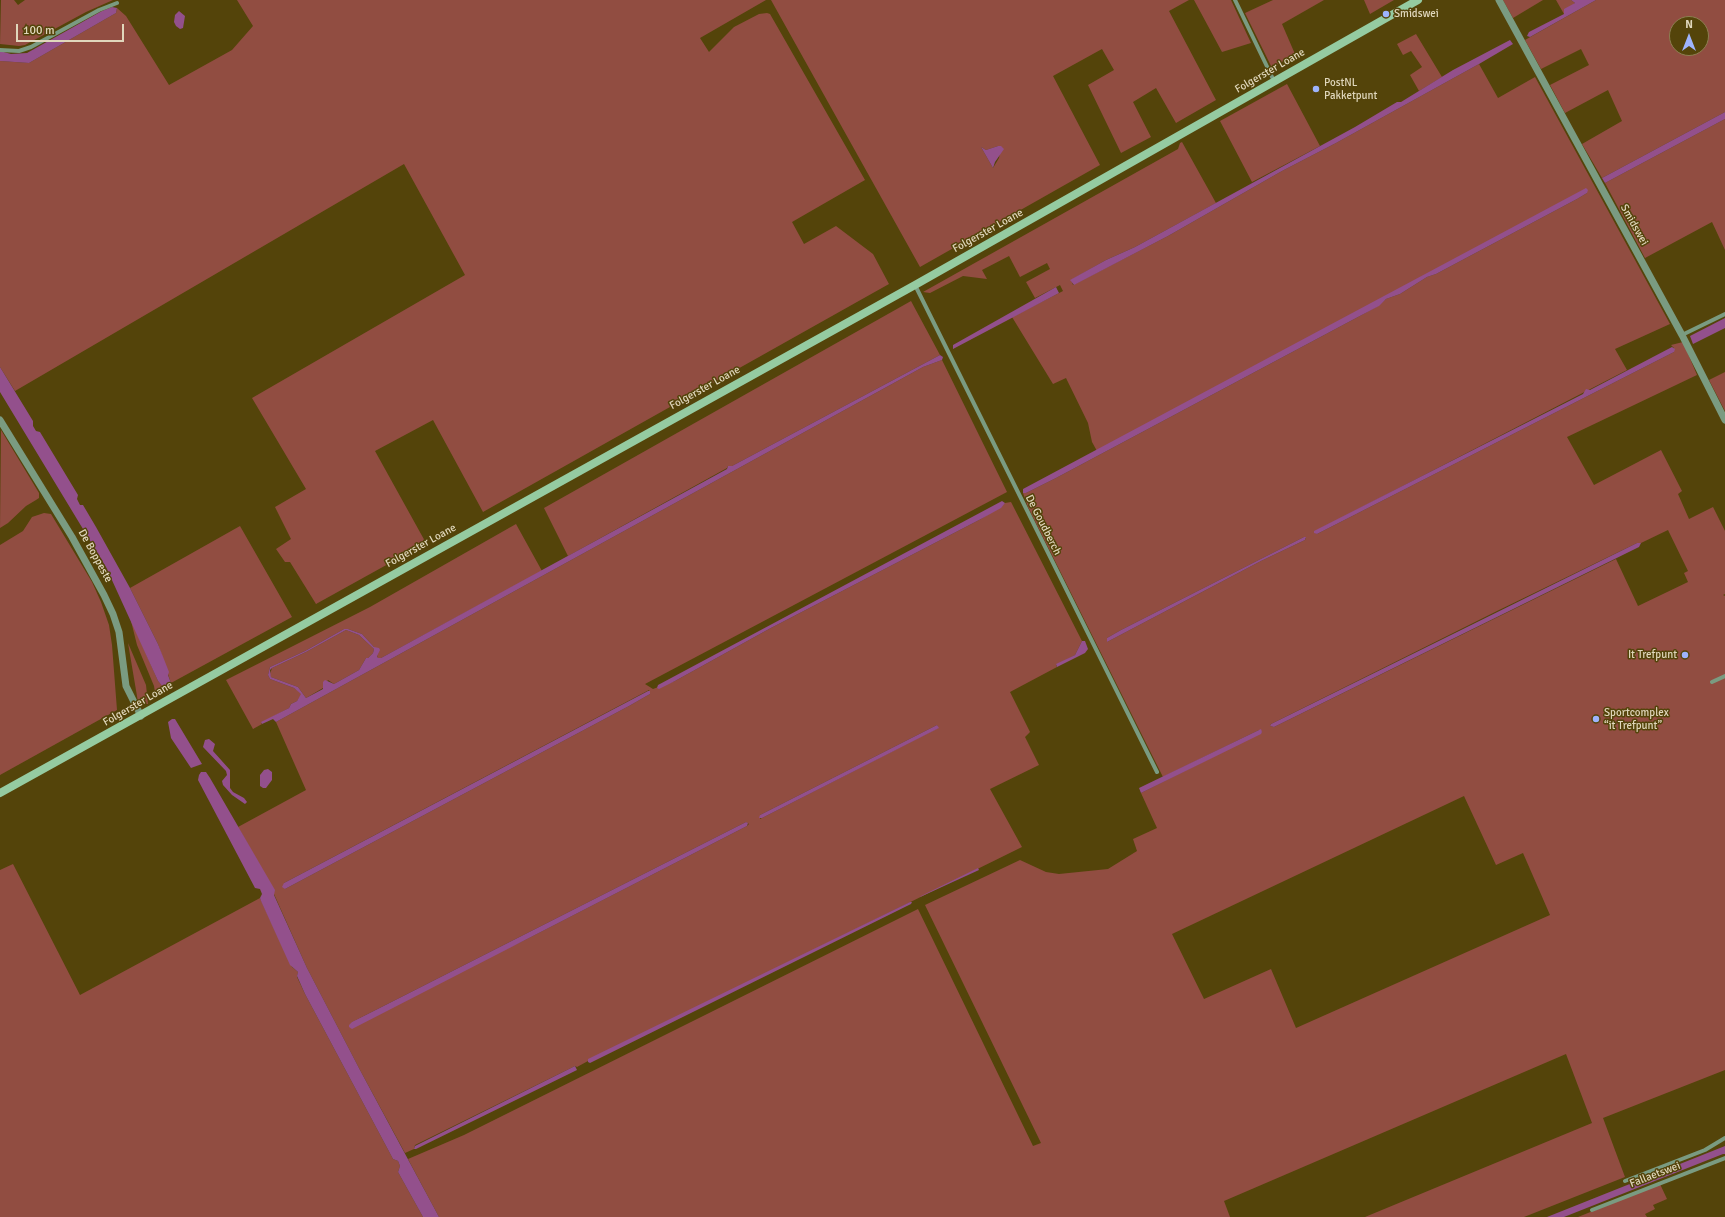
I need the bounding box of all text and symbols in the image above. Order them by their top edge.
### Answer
place label: Smidswei [1394,7,1439,21]
marker: Smidswei [1381,9,1391,19]
scale bar [18,16,126,42]
north arrow [1669,16,1709,56]
text: N [1685,18,1693,31]
text: 100 m [23,23,55,38]
street label: Folgerster Loane [1233,46,1307,96]
place label: PostNL Pakketpunt [1324,76,1377,102]
marker: PostNL Pakketpunt [1311,84,1321,94]
street label: Smidswei [1617,202,1651,248]
street label: Folgerster Loane [950,206,1026,256]
street label: Folgerster Loane [667,363,743,413]
street label: De Goudberch [1022,493,1064,557]
street label: Folgerster Loane [383,521,459,571]
street label: De Boppeste [75,527,115,585]
place label: It Trefpunt [1628,648,1677,662]
marker: It Trefpunt [1680,650,1690,660]
street label: Folgerster Loane [101,679,175,729]
place label: Sportcomplex “it Trefpunt” [1604,706,1669,732]
marker: Sportcomplex “it Trefpunt” [1591,714,1601,724]
street label: Fallaetswei [1628,1159,1682,1191]

